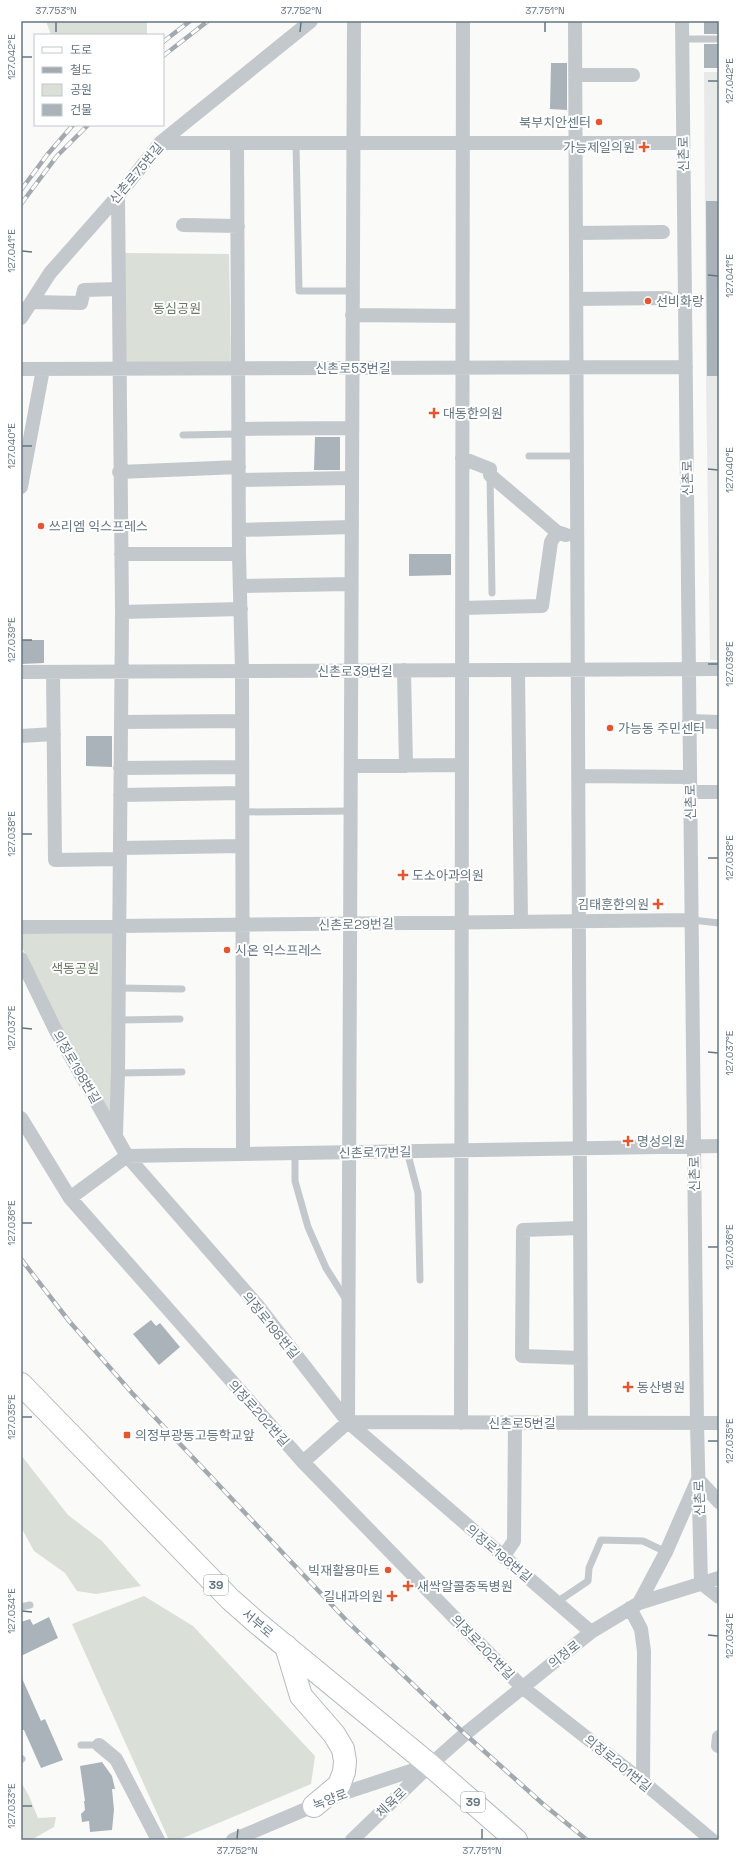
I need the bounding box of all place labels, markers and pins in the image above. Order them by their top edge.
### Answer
place label: 북부치안센터 [519,114,591,131]
marker: 북부치안센터 [594,117,604,127]
place label: 가능제일의원 [563,139,635,156]
marker: 가능제일의원 [638,141,650,153]
place label: 선비화랑 [656,293,704,310]
marker: 선비화랑 [643,296,653,306]
place label: 대동한의원 [443,405,503,422]
marker: 대동한의원 [428,407,440,419]
place label: 쓰리엠 익스프레스 [49,518,148,535]
marker: 쓰리엠 익스프레스 [36,521,46,531]
place label: 가능동 주민센터 [618,720,705,737]
marker: 가능동 주민센터 [605,723,615,733]
place label: 도소아과의원 [412,867,484,884]
marker: 도소아과의원 [397,869,409,881]
place label: 김태훈한의원 [577,896,649,913]
marker: 김태훈한의원 [652,898,664,910]
place label: 시온 익스프레스 [235,942,322,959]
marker: 시온 익스프레스 [222,945,232,955]
place label: 명성의원 [637,1133,685,1150]
marker: 명성의원 [622,1135,634,1147]
place label: 동산병원 [637,1379,685,1396]
marker: 동산병원 [622,1381,634,1393]
place label: 의정부광동고등학교앞 [135,1427,255,1444]
marker: 의정부광동고등학교앞 [122,1430,132,1440]
place label: 빅재활용마트 [308,1562,380,1579]
marker: 빅재활용마트 [383,1565,393,1575]
place label: 새싹알콜중독병원 [417,1578,513,1595]
marker: 새싹알콜중독병원 [402,1580,414,1592]
place label: 길내과의원 [323,1588,383,1605]
marker: 길내과의원 [386,1590,398,1602]

